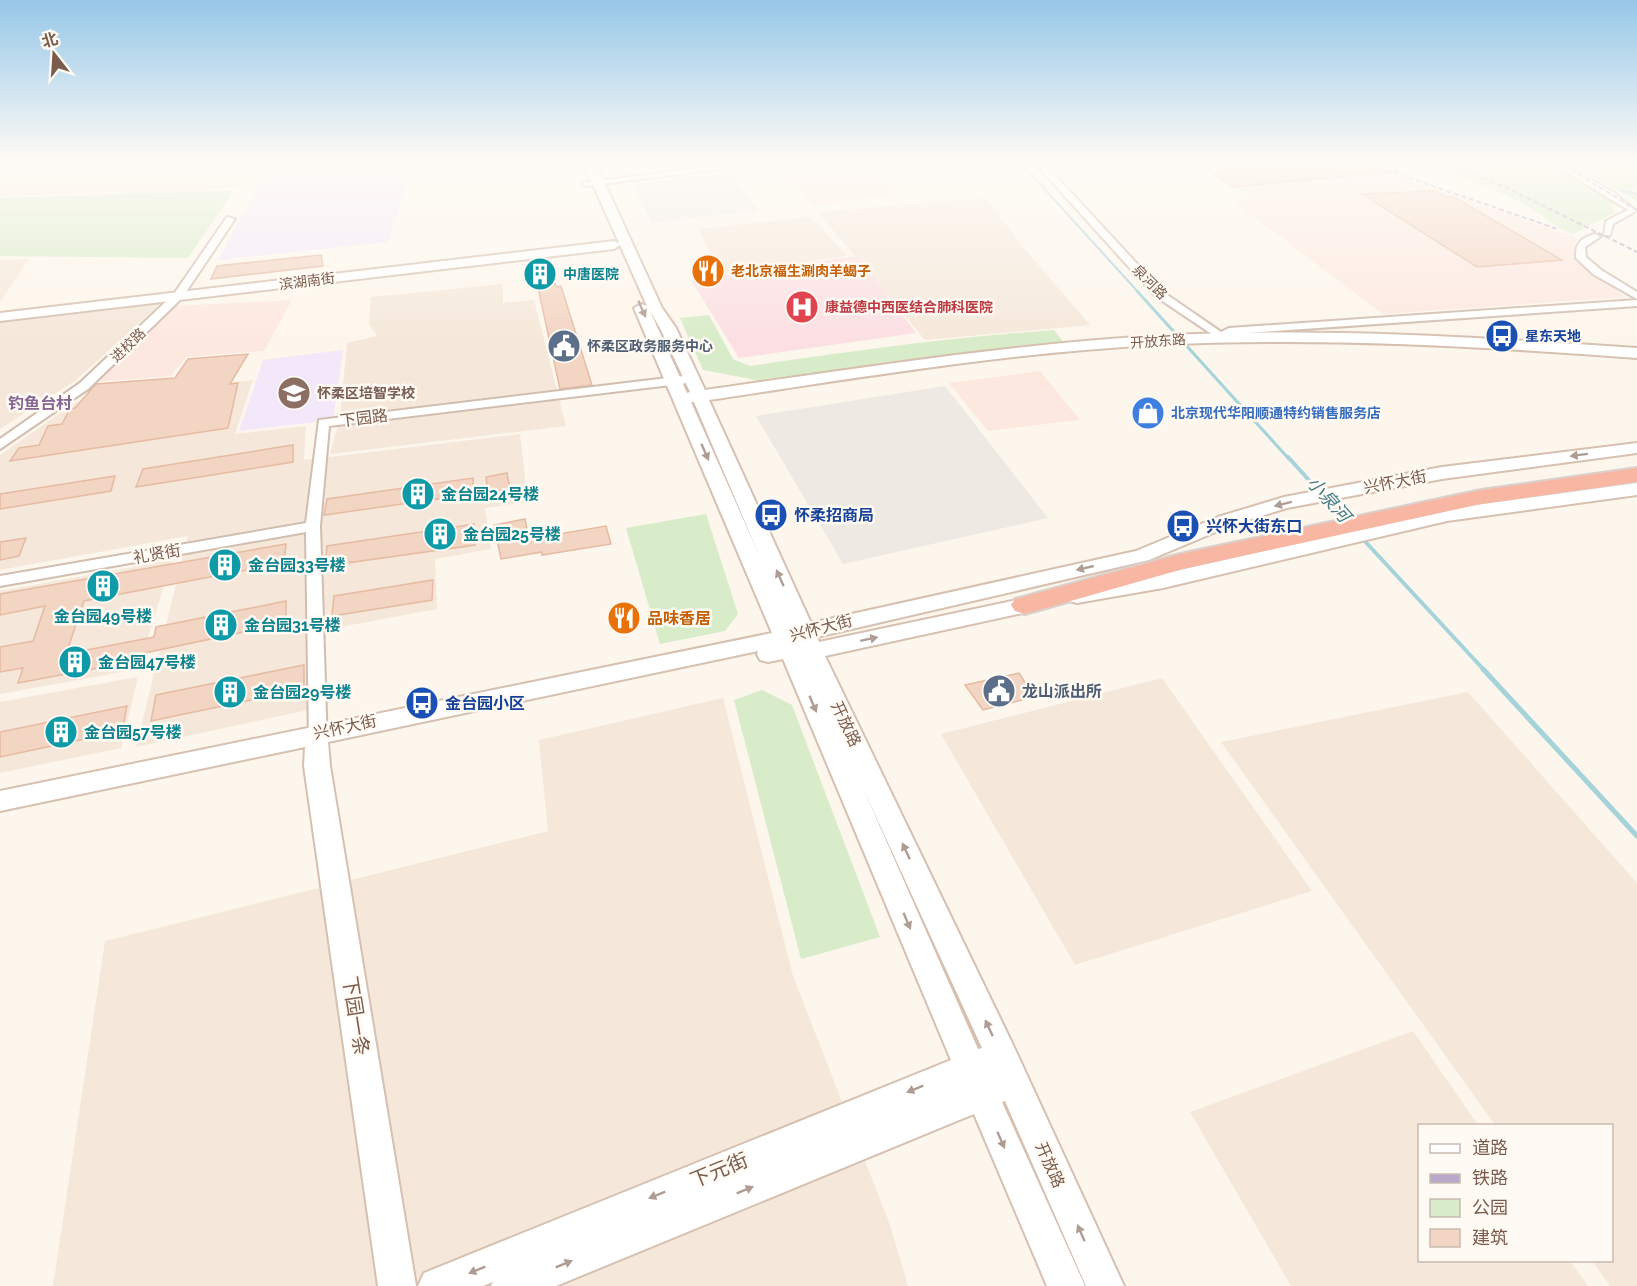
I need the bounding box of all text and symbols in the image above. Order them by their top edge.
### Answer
north arrow [24,24,84,84]
text: 北 [39,29,60,52]
restaurant icon: 老北京福生涮肉羊蝎子 [690,253,726,289]
building icon: 中唐医院 [522,256,558,292]
street label: 泉河路 [1129,261,1171,303]
place label: 老北京福生涮肉羊蝎子 [731,263,871,279]
place label: 中唐医院 [563,266,619,282]
street label: 滨湖南街 [278,270,336,292]
hospital icon: 康益德中西医结合肺科医院 [784,289,820,325]
place label: 康益德中西医结合肺科医院 [825,299,993,315]
one-way arrow [637,300,647,318]
bus stop icon: 星东天地 [1484,318,1520,354]
street label: 进校路 [107,325,149,365]
public building icon: 怀柔区政务服务中心 [546,328,582,364]
place label: 星东天地 [1525,328,1581,344]
street label: 开放东路 [1130,331,1186,351]
place label: 怀柔区政务服务中心 [587,338,713,354]
school or university icon: 怀柔区培智学校 [276,375,312,411]
place label: 怀柔区培智学校 [317,385,415,401]
district label: 钓鱼台村 [8,394,72,413]
shop icon: 北京现代华阳顺通特约销售服务店 [1130,395,1166,431]
place label: 北京现代华阳顺通特约销售服务店 [1171,405,1381,421]
street label: 下园路 [339,406,389,430]
one-way arrow [701,444,710,461]
one-way arrow [1569,450,1588,460]
street label: 兴怀大街 [1362,467,1428,497]
water label: 小泉河 [1303,472,1357,528]
building icon: 金台园24号楼 [400,476,436,512]
place label: 金台园24号楼 [441,485,539,504]
bus stop icon: 怀柔招商局 [753,497,789,533]
one-way arrow [1274,500,1292,510]
place label: 怀柔招商局 [794,506,874,525]
bus stop icon: 兴怀大街东口 [1165,508,1201,544]
building icon: 金台园25号楼 [422,516,458,552]
place label: 兴怀大街东口 [1206,517,1302,536]
place label: 金台园25号楼 [463,525,561,544]
street label: 礼贤街 [132,540,182,568]
building icon: 金台园33号楼 [207,547,243,583]
place label: 金台园33号楼 [248,556,346,575]
one-way arrow [1075,564,1094,573]
building icon: 金台园49号楼 [85,568,121,604]
one-way arrow [775,568,785,586]
restaurant icon: 品味香居 [606,600,642,636]
place label: 金台园49号楼 [54,607,152,626]
building icon: 金台园31号楼 [203,607,239,643]
place label: 品味香居 [647,609,711,628]
street label: 兴怀大街 [788,611,854,645]
place label: 金台园31号楼 [244,616,341,635]
one-way arrow [860,634,879,643]
building icon: 金台园47号楼 [57,644,93,680]
place label: 金台园47号楼 [98,653,196,672]
public building icon: 龙山派出所 [981,673,1017,709]
building icon: 金台园29号楼 [212,674,248,710]
place label: 龙山派出所 [1022,682,1102,701]
place label: 金台园29号楼 [253,683,351,702]
bus stop icon: 金台园小区 [404,685,440,721]
place label: 金台园小区 [445,694,525,713]
one-way arrow [808,695,818,713]
street label: 开放路 [827,698,865,750]
street label: 兴怀大街 [312,711,378,743]
building icon: 金台园57号楼 [43,714,79,750]
place label: 金台园57号楼 [84,723,182,742]
one-way arrow [902,843,911,860]
one-way arrow [902,913,912,931]
street label: 下园一条 [338,975,374,1057]
one-way arrow [984,1019,993,1036]
one-way arrow [906,1085,924,1094]
legend [1418,1124,1613,1262]
one-way arrow [996,1131,1006,1149]
text: 道路 [1472,1137,1508,1158]
street label: 开放路 [1032,1139,1068,1191]
street label: 下元街 [687,1148,751,1192]
text: 铁路 [1472,1167,1508,1188]
one-way arrow [736,1185,754,1195]
one-way arrow [648,1191,666,1200]
text: 公园 [1472,1197,1508,1218]
one-way arrow [1076,1224,1085,1241]
text: 建筑 [1472,1227,1508,1248]
one-way arrow [555,1259,573,1268]
one-way arrow [467,1265,485,1275]

